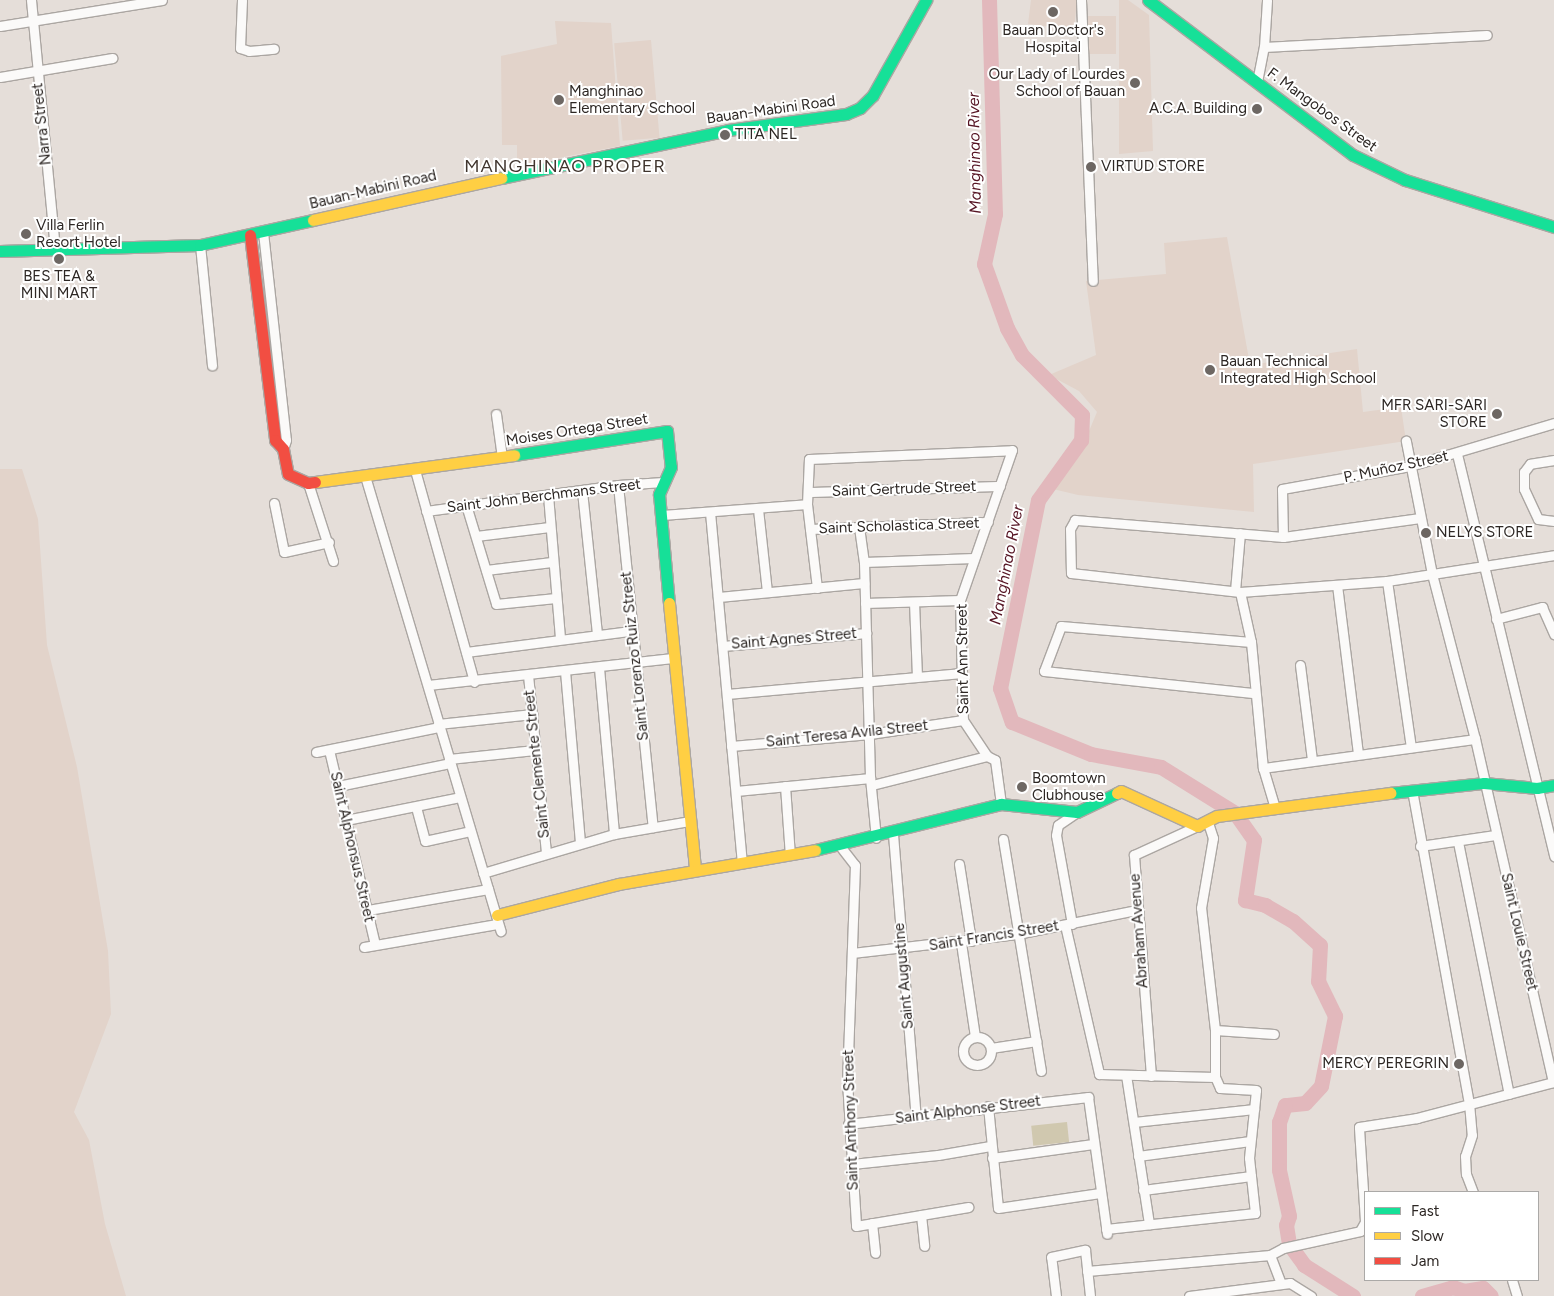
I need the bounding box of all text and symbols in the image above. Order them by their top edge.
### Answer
marker: Bauan Doctor's Hospital [1046,5,1060,19]
place label: Bauan Doctor's Hospital [1002,21,1104,56]
street label: F. Mangobos Street [1264,64,1380,156]
place label: Our Lady of Lourdes School of Bauan [989,65,1125,100]
marker: Our Lady of Lourdes School of Bauan [1129,77,1141,89]
street label: Narra Street [29,82,55,166]
place label: Manghinao Elementary School [569,82,695,117]
street label: Bauan-Mabini Road [705,92,837,128]
water label: Manghinao River [964,92,986,214]
marker: Manghinao Elementary School [553,94,565,106]
place label: A.C.A. Building [1149,100,1247,118]
marker: A.C.A. Building [1251,103,1263,115]
place label: TITA NEL [735,126,797,144]
marker: TITA NEL [719,129,731,141]
district label: MANGHINAO PROPER [462,155,668,177]
place label: VIRTUD STORE [1101,158,1205,176]
marker: VIRTUD STORE [1085,161,1097,173]
street label: Bauan-Mabini Road [308,167,438,213]
place label: Villa Ferlin Resort Hotel [36,216,121,251]
marker: Villa Ferlin Resort Hotel [20,228,32,240]
marker: BES TEA & MINI MART [53,253,65,265]
place label: BES TEA & MINI MART [21,267,97,302]
place label: Bauan Technical Integrated High School [1220,352,1376,387]
marker: Bauan Technical Integrated High School [1204,364,1216,376]
place label: MFR SARI-SARI STORE [1381,396,1487,431]
marker: MFR SARI-SARI STORE [1491,408,1503,420]
street label: Moises Ortega Street [505,410,649,450]
street label: P. Muñoz Street [1342,447,1450,487]
street label: Saint John Berchmans Street [446,475,642,517]
street label: Saint Gertrude Street [831,477,977,501]
water label: Manghinao River [986,504,1028,626]
street label: Saint Scholastica Street [818,514,980,538]
place label: NELYS STORE [1436,524,1533,542]
marker: NELYS STORE [1420,527,1432,539]
street label: Saint Lorenzo Ruiz Street [617,570,653,742]
street label: Saint Ann Street [953,604,973,714]
street label: Saint Agnes Street [730,625,858,653]
street label: Saint Clemente Street [520,689,554,839]
street label: Saint Teresa Avila Street [765,717,929,751]
place label: Boomtown Clubhouse [1032,769,1106,804]
street label: Saint Alphonsus Street [326,770,378,924]
marker: Boomtown Clubhouse [1016,781,1028,793]
street label: Saint Louie Street [1497,871,1541,993]
street label: Abraham Avenue [1126,873,1152,989]
street label: Saint Francis Street [928,917,1060,955]
street label: Saint Augustine [890,922,918,1030]
street label: Saint Anthony Street [840,1049,862,1191]
place label: MERCY PEREGRIN [1322,1055,1449,1073]
marker: MERCY PEREGRIN [1453,1058,1465,1070]
street label: Saint Alphonse Street [894,1092,1042,1128]
legend [1364,1191,1539,1281]
text: Fast [1411,1202,1439,1220]
text: Slow [1411,1227,1444,1245]
text: Jam [1411,1252,1439,1270]

